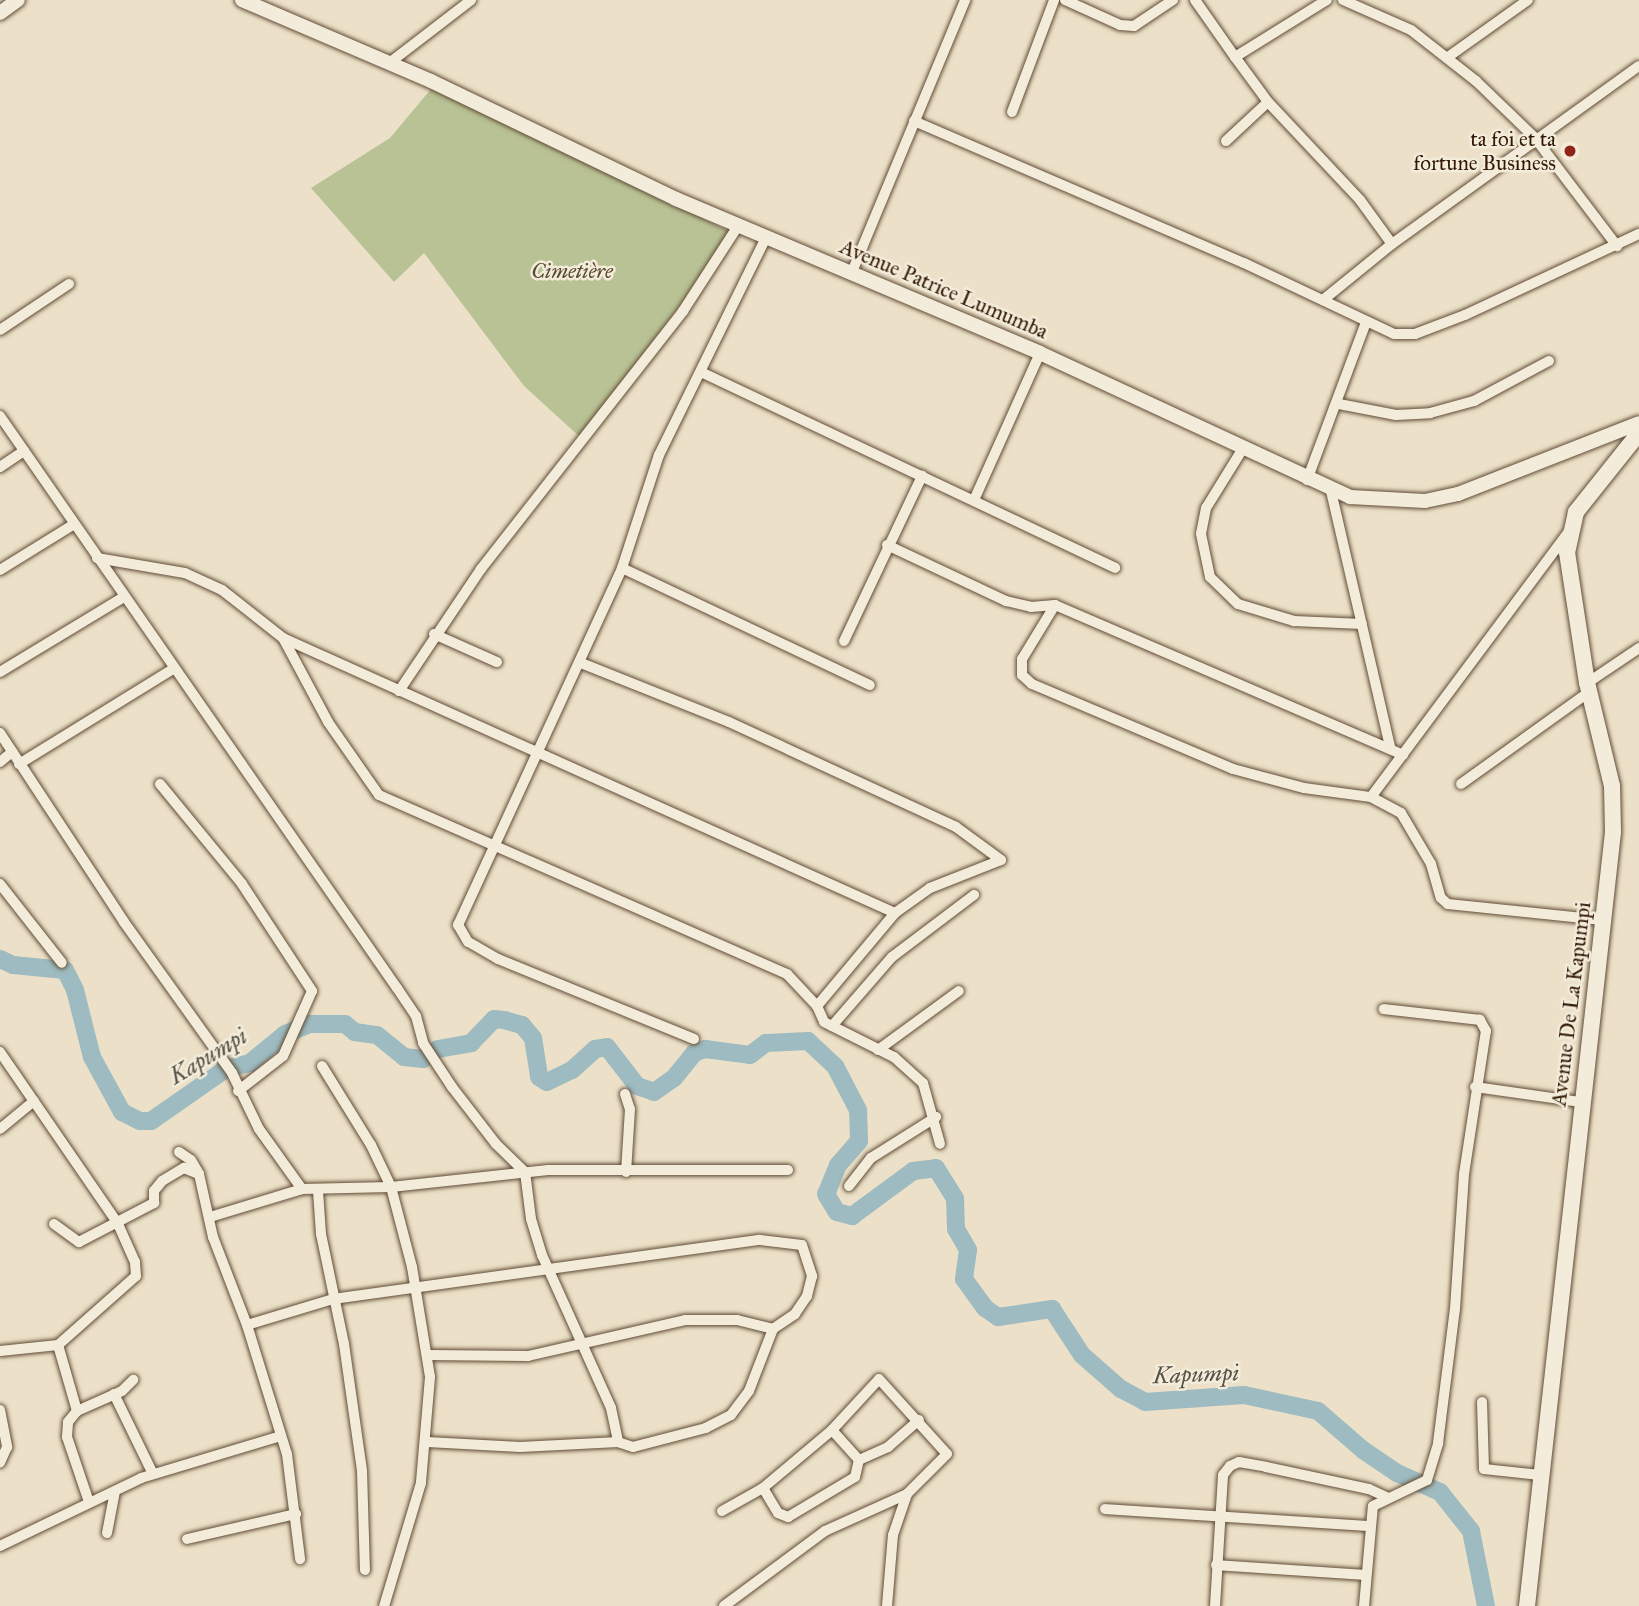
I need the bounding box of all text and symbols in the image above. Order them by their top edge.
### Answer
place label: ta foi et ta fortune Business [1413,126,1556,176]
marker: ta foi et ta fortune Business [1562,143,1578,159]
street label: Avenue Patrice Lumumba [836,234,1052,344]
park label: Cimetière [531,258,613,284]
street label: Avenue De La Kapumpi [1546,900,1596,1108]
water label: Kapumpi [164,1022,252,1090]
water label: Kapumpi [1153,1359,1239,1389]

